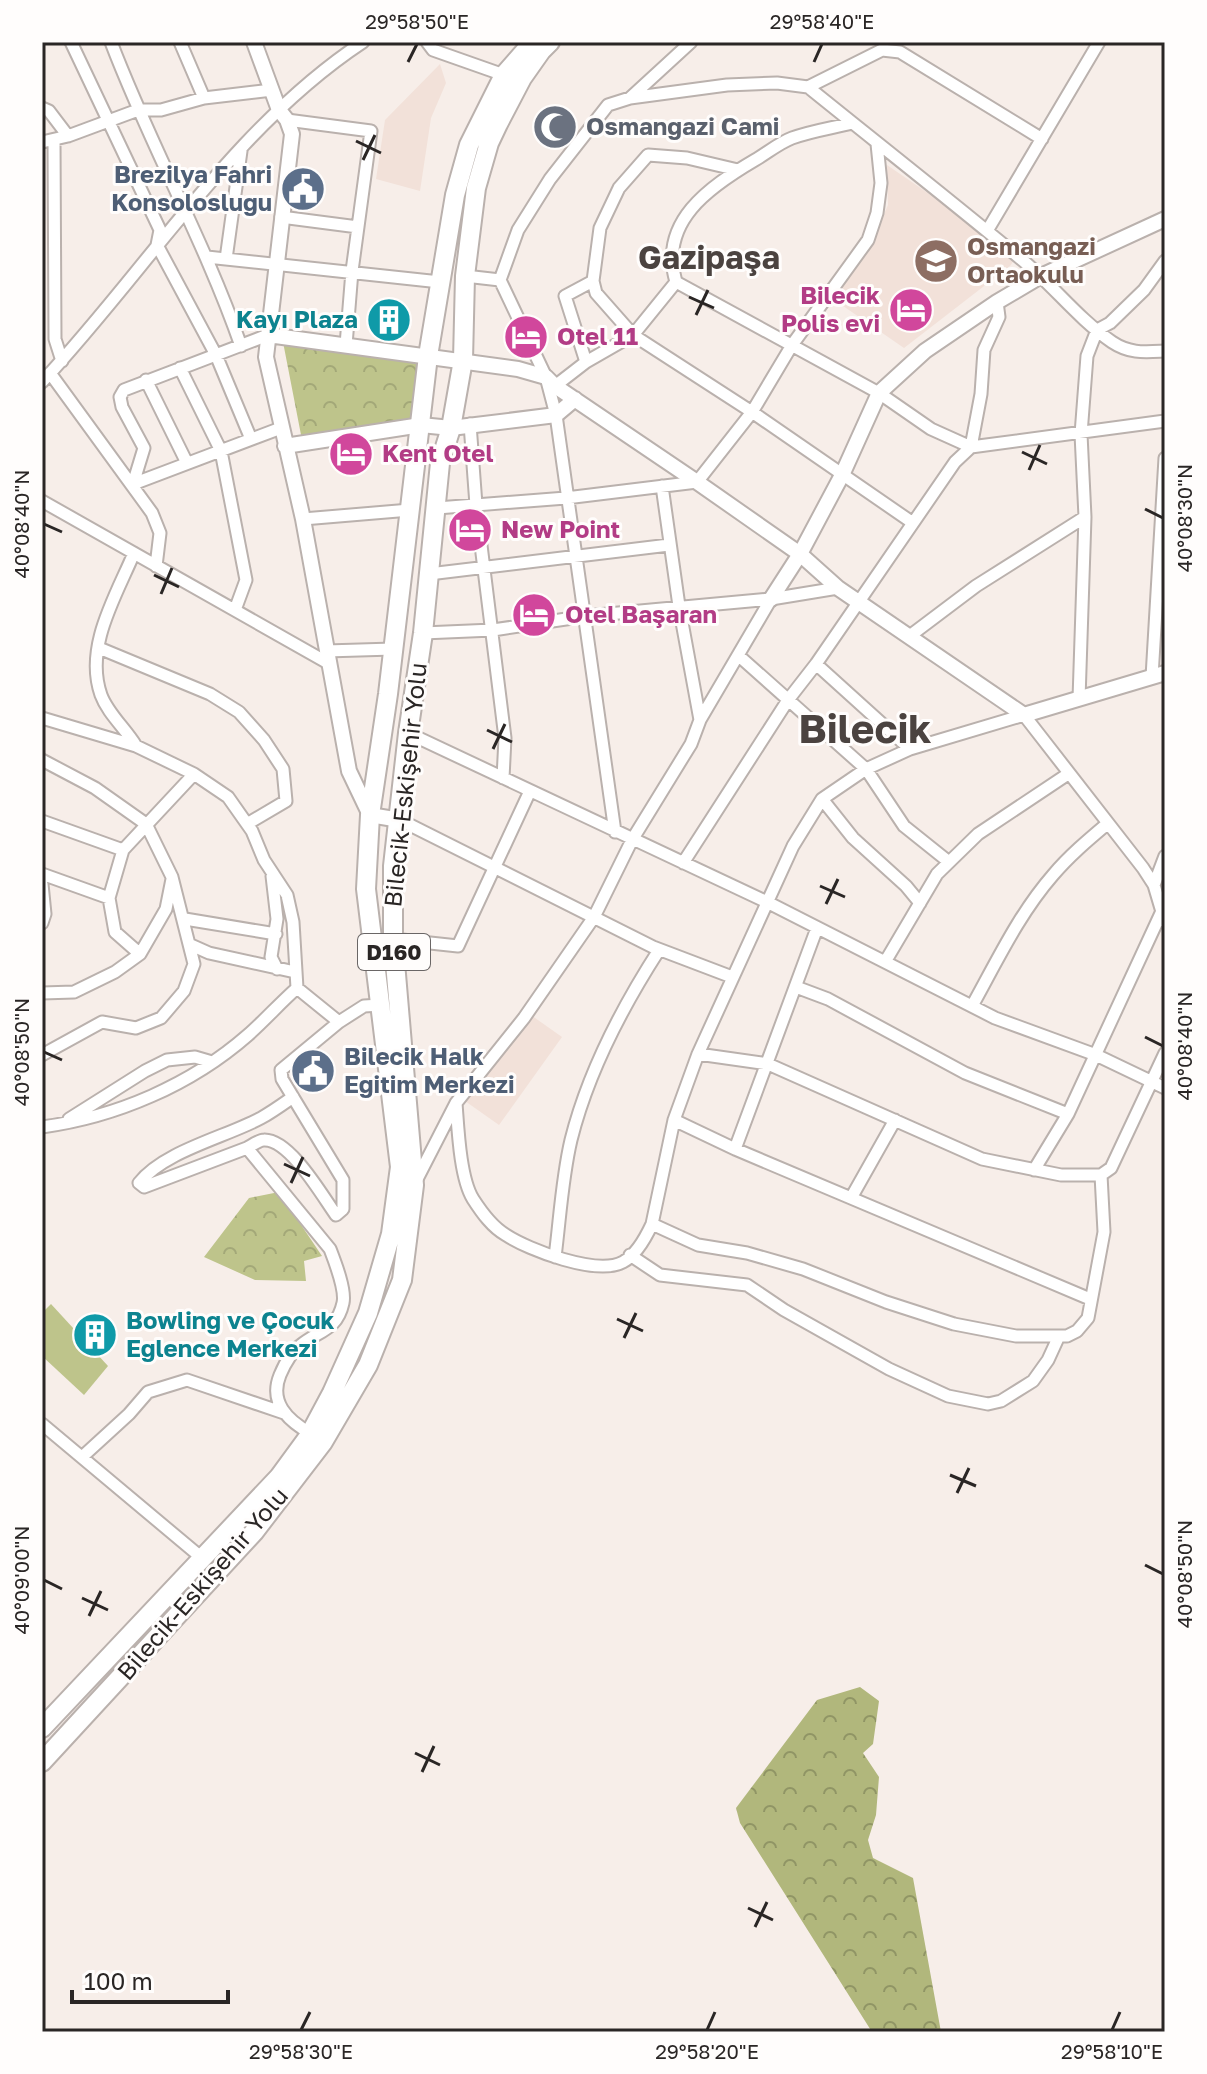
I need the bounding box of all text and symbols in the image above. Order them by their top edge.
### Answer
text: 29°58'50"E [365,9,469,33]
text: 29°58'40"E [770,9,874,33]
mosque icon: Osmangazi Cami [531,103,579,151]
place label: Osmangazi Cami [586,111,779,140]
place label: Brezilya Fahri Konsolosluğu [111,159,272,216]
public building icon: Brezilya Fahri Konsolosluğu [279,165,327,213]
place label: Osmangazi Ortaokulu [967,231,1096,288]
school or university icon: Osmangazi Ortaokulu [912,237,960,285]
district label: Gazipaşa [638,238,780,276]
place label: Bilecik Polis evi [781,280,880,337]
hotel icon: Bilecik Polis evi [887,286,935,334]
building icon: Kayı Plaza [365,296,413,344]
place label: Kayı Plaza [236,304,358,333]
hotel icon: Otel 11 [502,313,550,361]
place label: Otel 11 [557,321,638,350]
hotel icon: Kent Otel [327,430,375,478]
place label: Kent Otel [382,438,493,467]
text: 40°08'30"N [1172,464,1196,572]
text: 40°08'40"N [9,470,33,579]
hotel icon: New Point [446,506,494,554]
place label: New Point [501,514,620,543]
hotel icon: Otel Başaran [510,591,558,639]
place label: Otel Başaran [565,599,717,628]
street label: Bilecik-Eskişehir Yolu [377,661,432,909]
district label: Bilecik [798,704,932,752]
road number: D160 [358,934,430,970]
text: 40°08'40"N [1172,992,1196,1101]
text: 40°08'50"N [9,998,33,1106]
place label: Bilecik Halk Eğitim Merkezi [344,1041,515,1098]
public building icon: Bilecik Halk Eğitim Merkezi [289,1047,337,1095]
place label: Bowling ve Çocuk Eğlence Merkezi [126,1305,335,1362]
building icon: Bowling ve Çocuk Eğlence Merkezi [71,1311,119,1359]
street label: Bilecik-Eskişehir Yolu [110,1481,293,1685]
text: 40°08'50"N [1172,1520,1196,1628]
text: 40°09'00"N [9,1525,33,1635]
scale bar [72,1954,228,2004]
text: 100 m [84,1966,153,1995]
text: 29°58'30"E [249,2039,353,2063]
text: 29°58'20"E [655,2039,759,2063]
text: 29°58'10"E [1061,2039,1163,2063]

